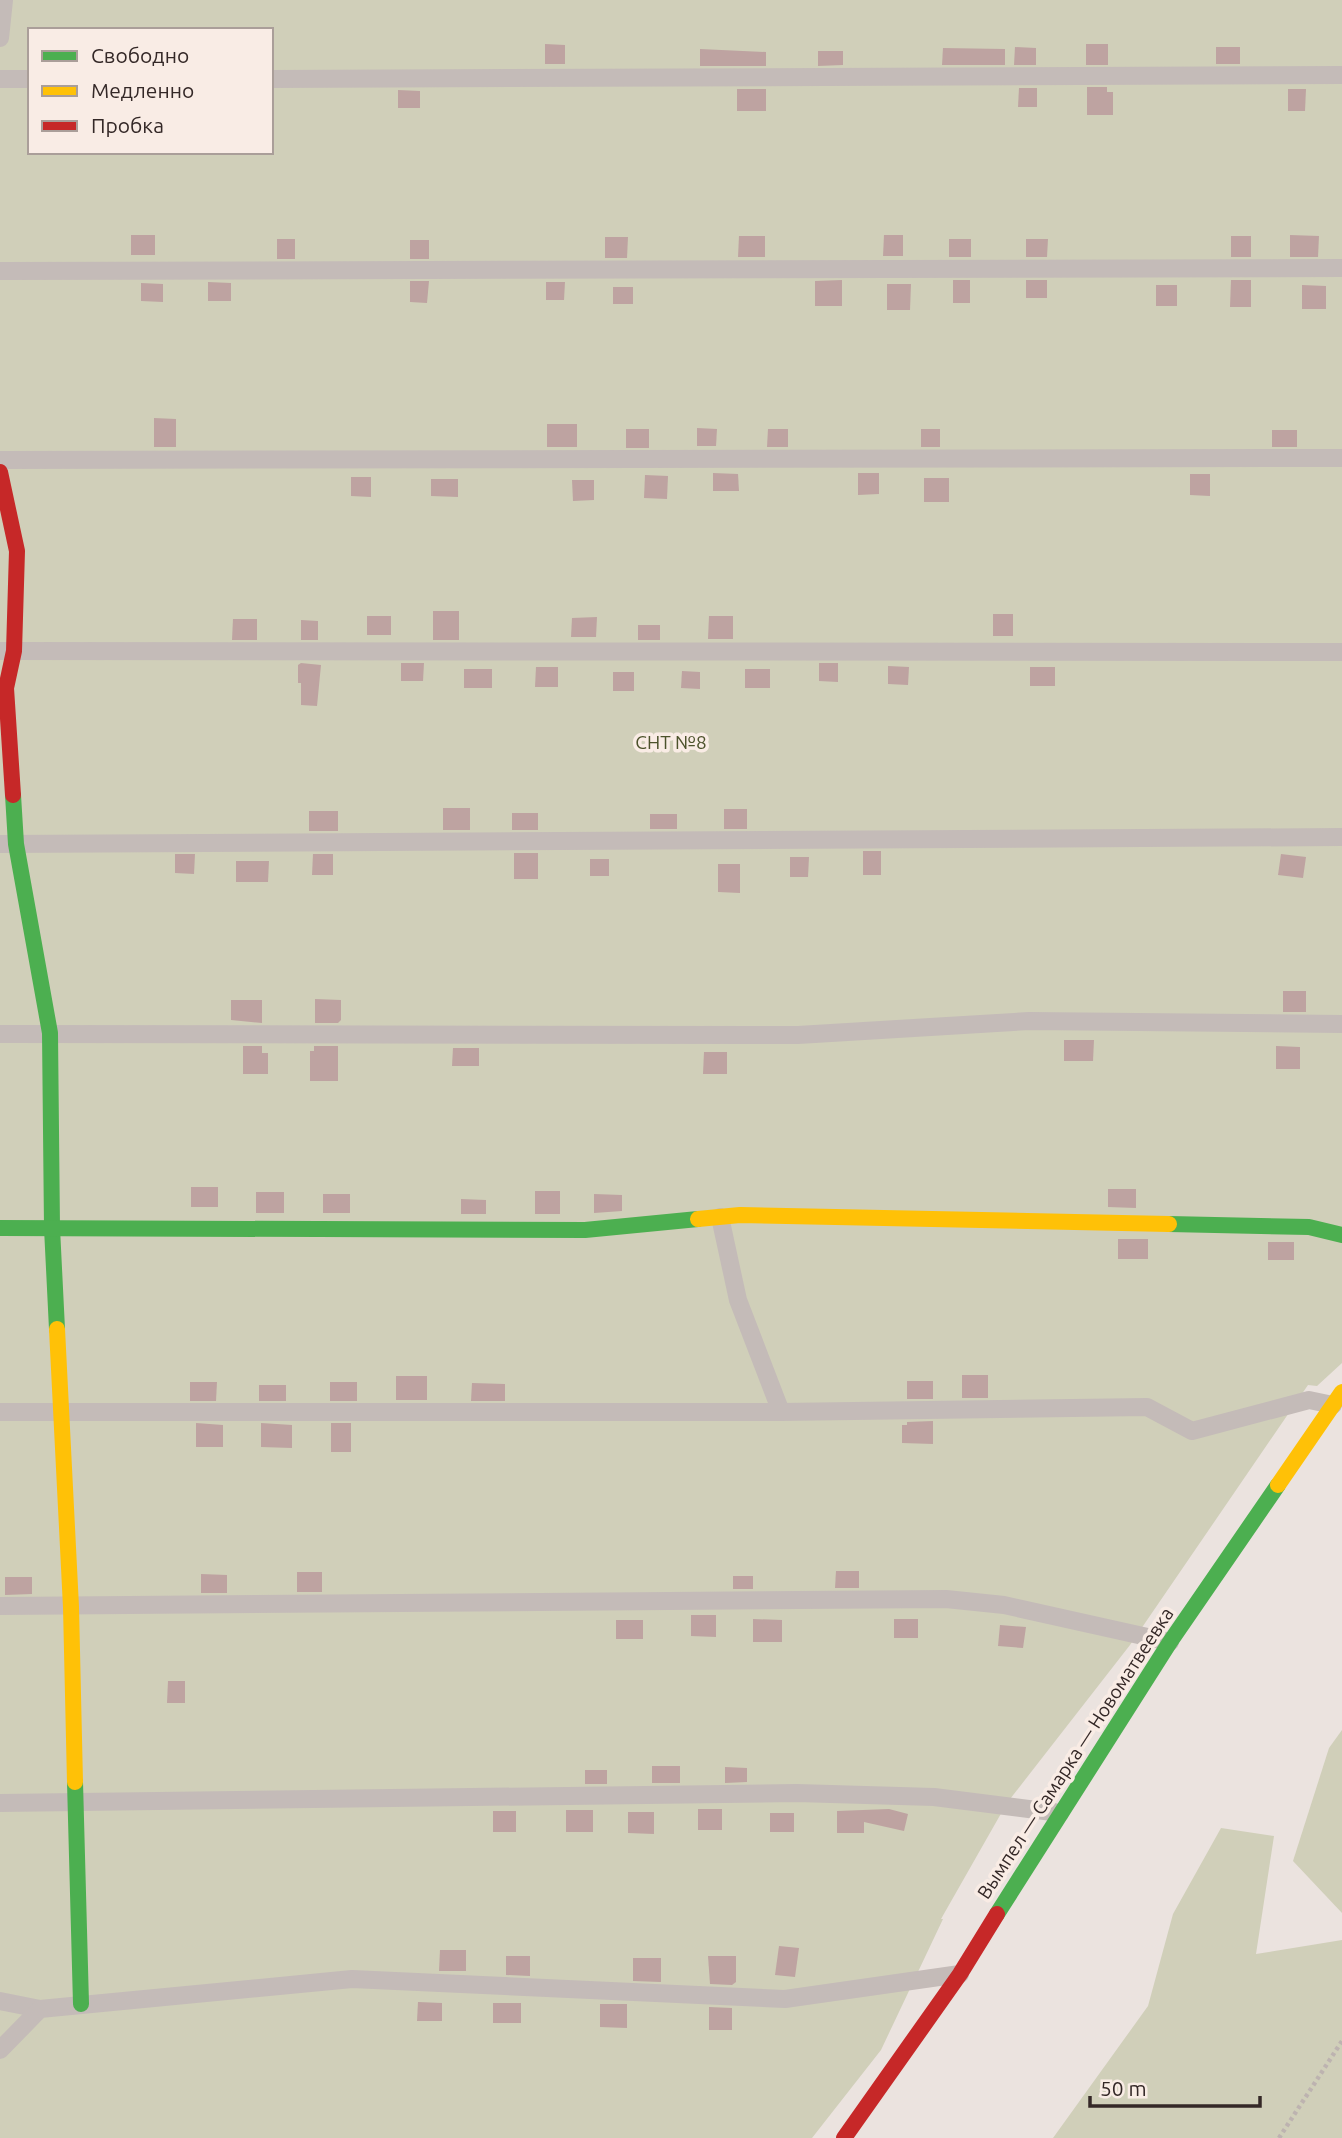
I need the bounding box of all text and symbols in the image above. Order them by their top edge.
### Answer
legend [28,28,273,154]
text: Свободно [91,43,189,67]
text: Медленно [91,78,194,102]
text: Пробка [91,113,164,137]
park label: СНТ №8 [635,731,707,753]
street label: Вымпел — Самарка — Новоматвеевка [972,1603,1178,1903]
scale bar [1090,2064,1260,2108]
text: 50 m [1100,2076,1147,2100]

